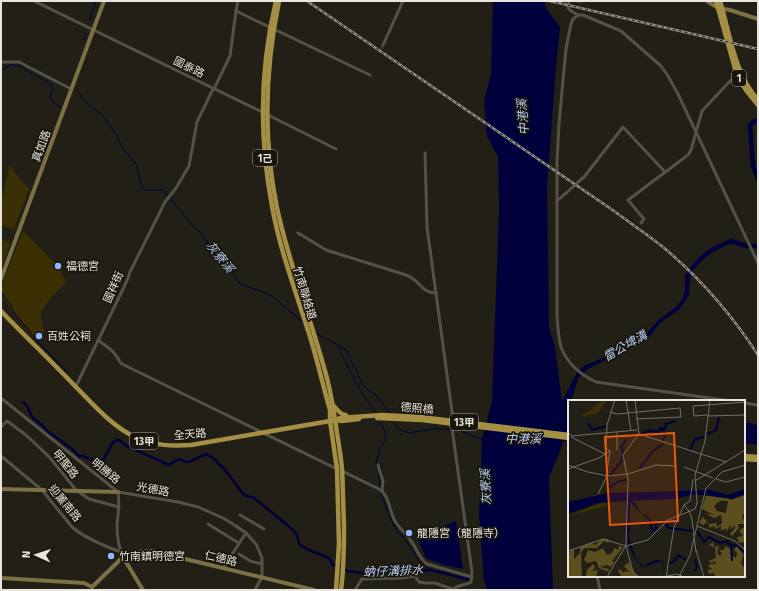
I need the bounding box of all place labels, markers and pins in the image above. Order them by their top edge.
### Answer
place label: 福德宮 [66,260,99,273]
marker: 福德宮 [53,261,63,271]
place label: 百姓公祠 [47,330,91,343]
marker: 百姓公祠 [34,331,44,341]
place label: 龍隱宮（龍隱寺） [417,527,505,540]
marker: 龍隱宮（龍隱寺） [404,528,414,538]
place label: 竹南鎮明德宮 [119,550,185,563]
marker: 竹南鎮明德宮 [106,551,116,561]

